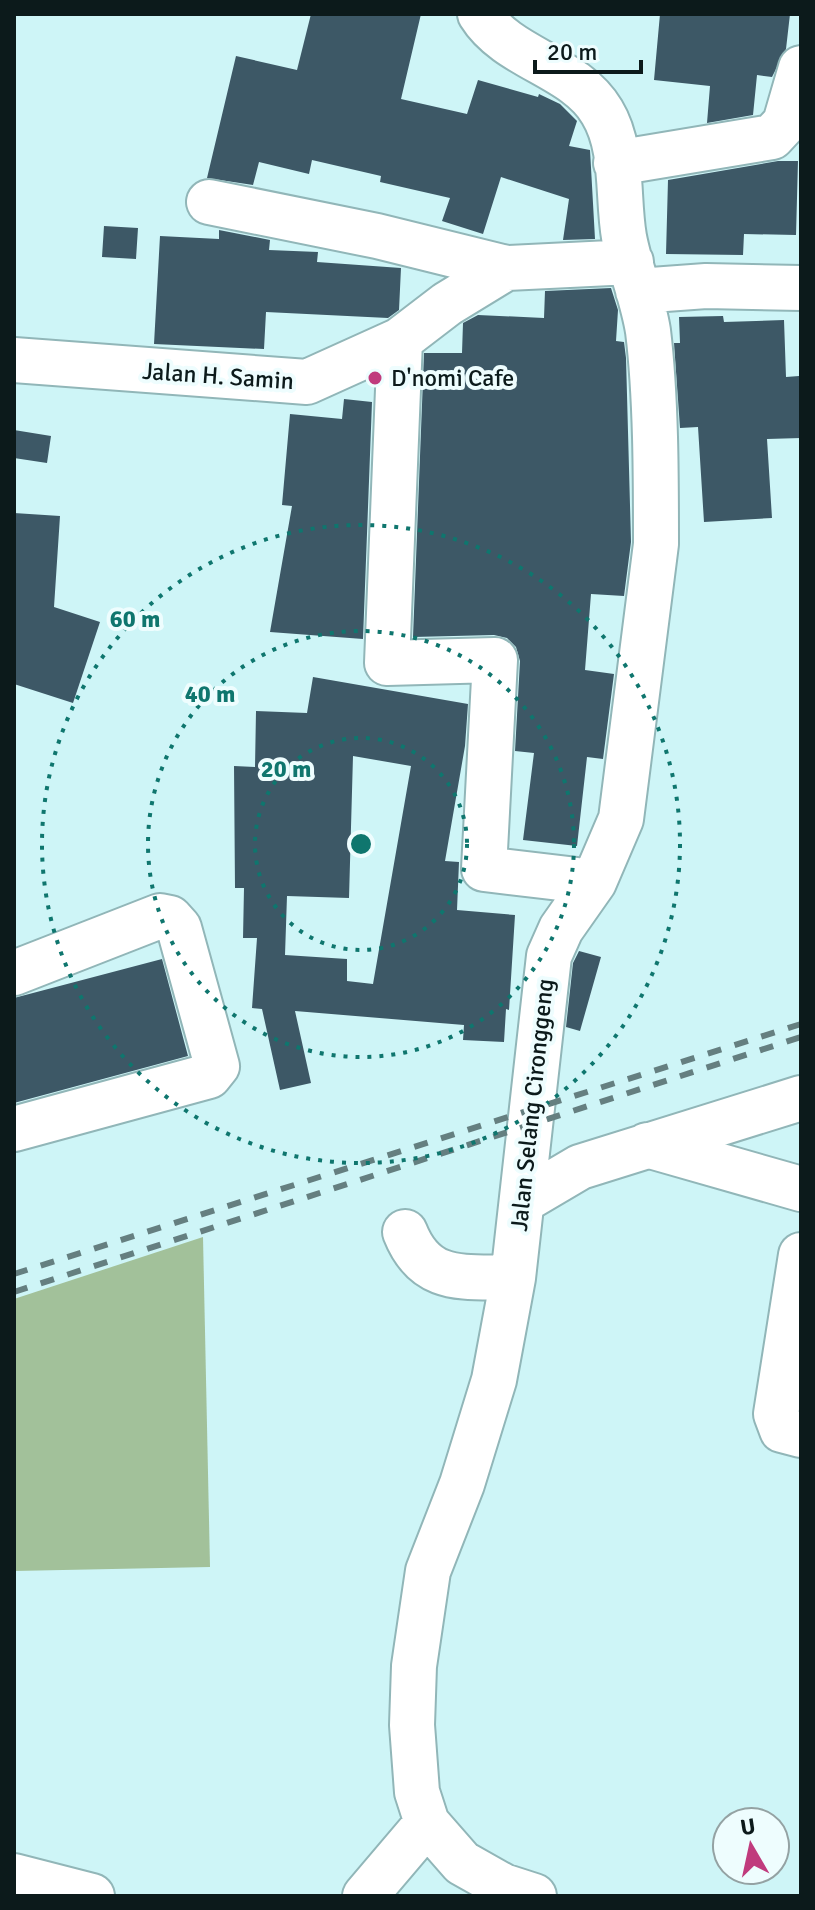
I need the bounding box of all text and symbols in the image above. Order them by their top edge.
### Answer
scale bar [535,24,641,74]
text: 20 m [547,37,597,67]
street label: Jalan H. Samin [141,356,295,396]
place label: D'nomi Cafe [391,363,514,393]
marker: D'nomi Cafe [366,369,384,387]
text: 60 m [110,604,160,634]
text: 40 m [185,679,235,709]
text: 20 m [261,754,311,784]
centre of rings [347,830,375,858]
street label: Jalan Selang Cironggeng [504,977,560,1233]
north arrow [711,1806,791,1886]
text: U [739,1812,757,1841]

